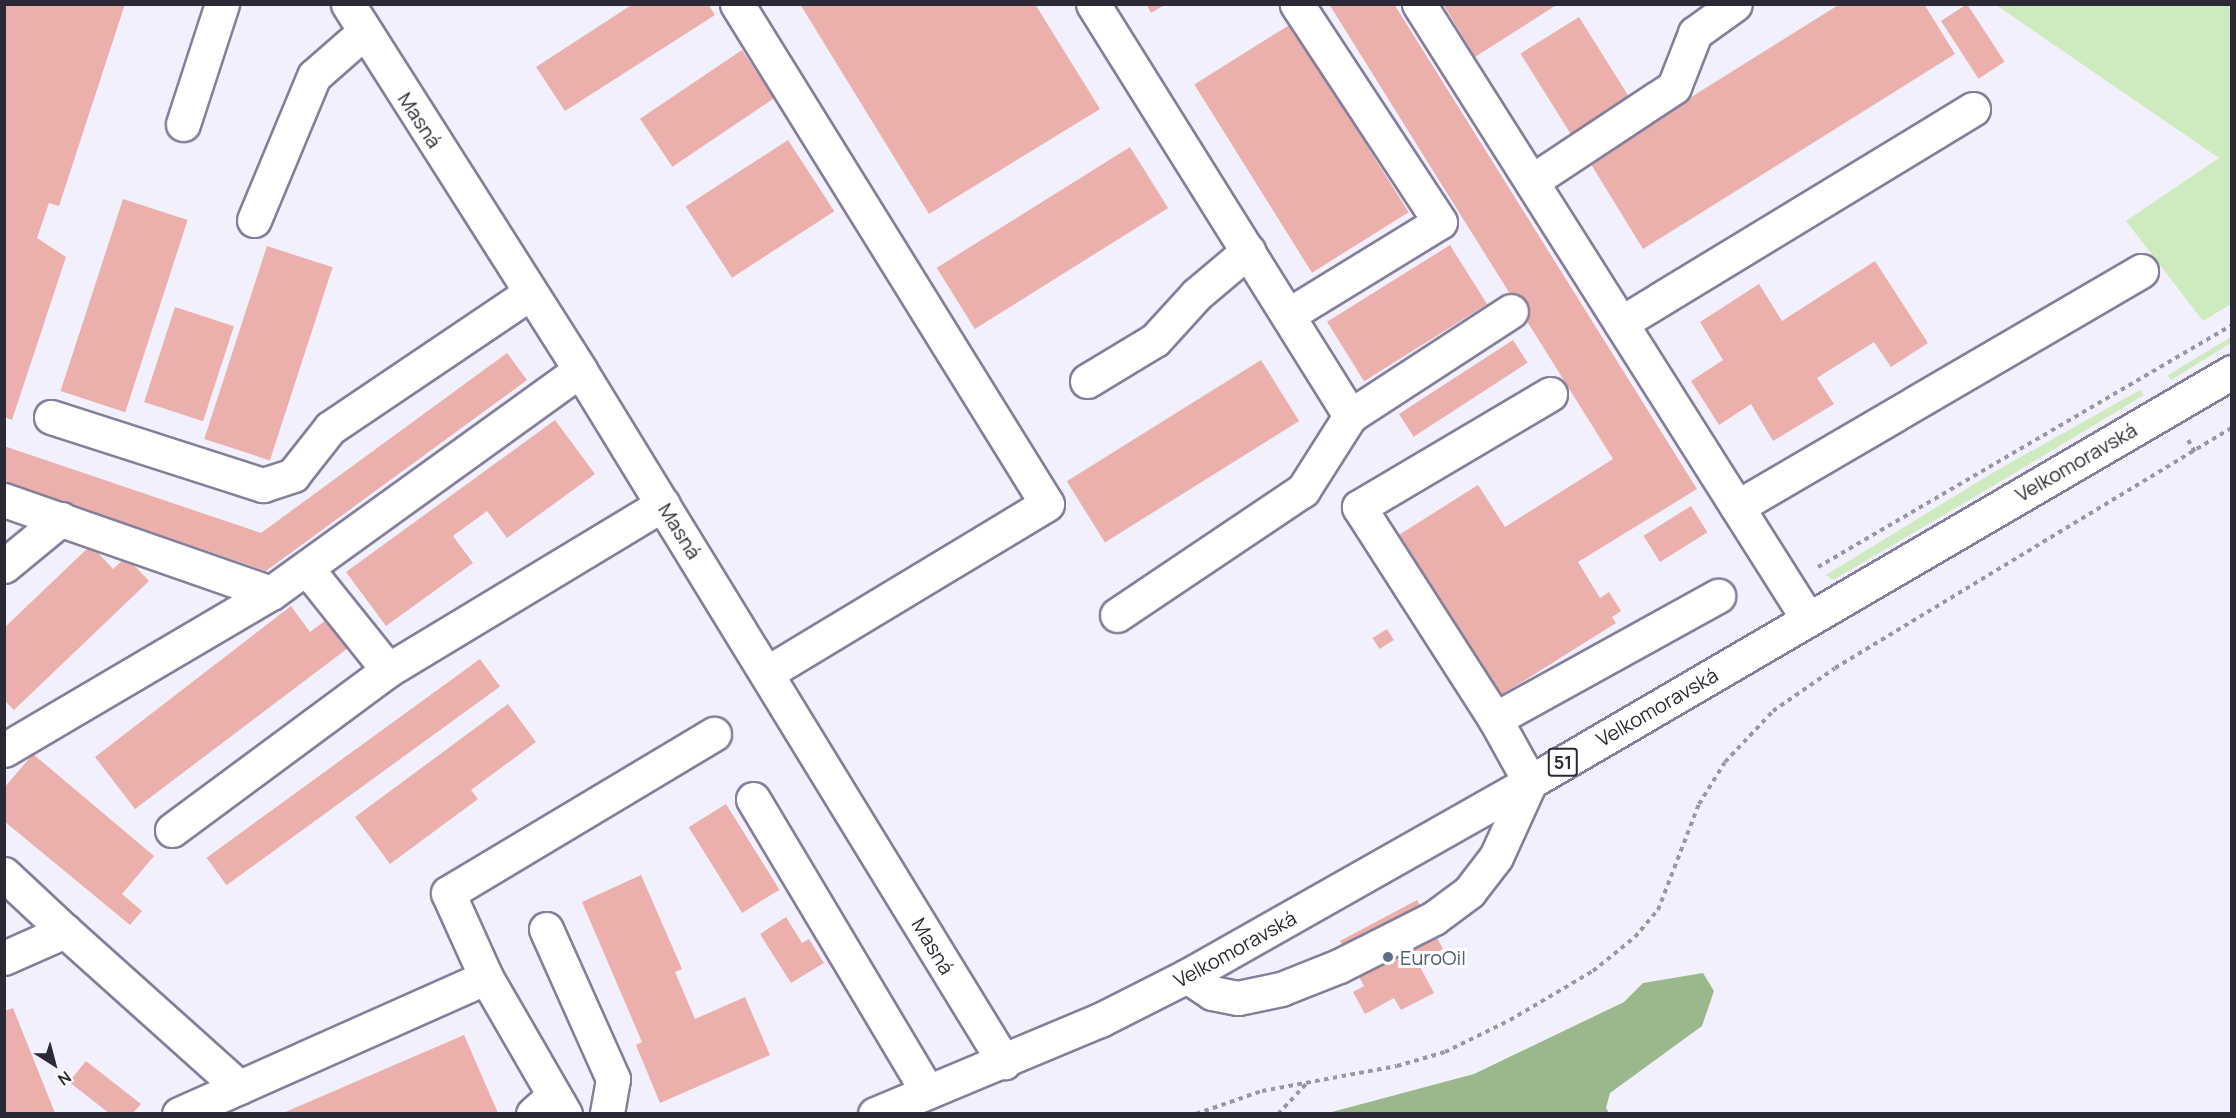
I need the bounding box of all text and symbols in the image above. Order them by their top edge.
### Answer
street label: Masná [393,88,447,152]
street label: Velkomoravská [2011,418,2141,506]
street label: Masná [654,499,706,563]
street label: Velkomoravská [1592,663,1722,751]
road number: 51 [1546,747,1580,777]
street label: Velkomoravská [1170,905,1300,993]
street label: Masná [907,914,959,978]
place label: EuroOil [1400,945,1466,969]
marker: EuroOil [1381,950,1395,964]
north arrow [24,1034,84,1094]
text: N [53,1066,76,1091]

